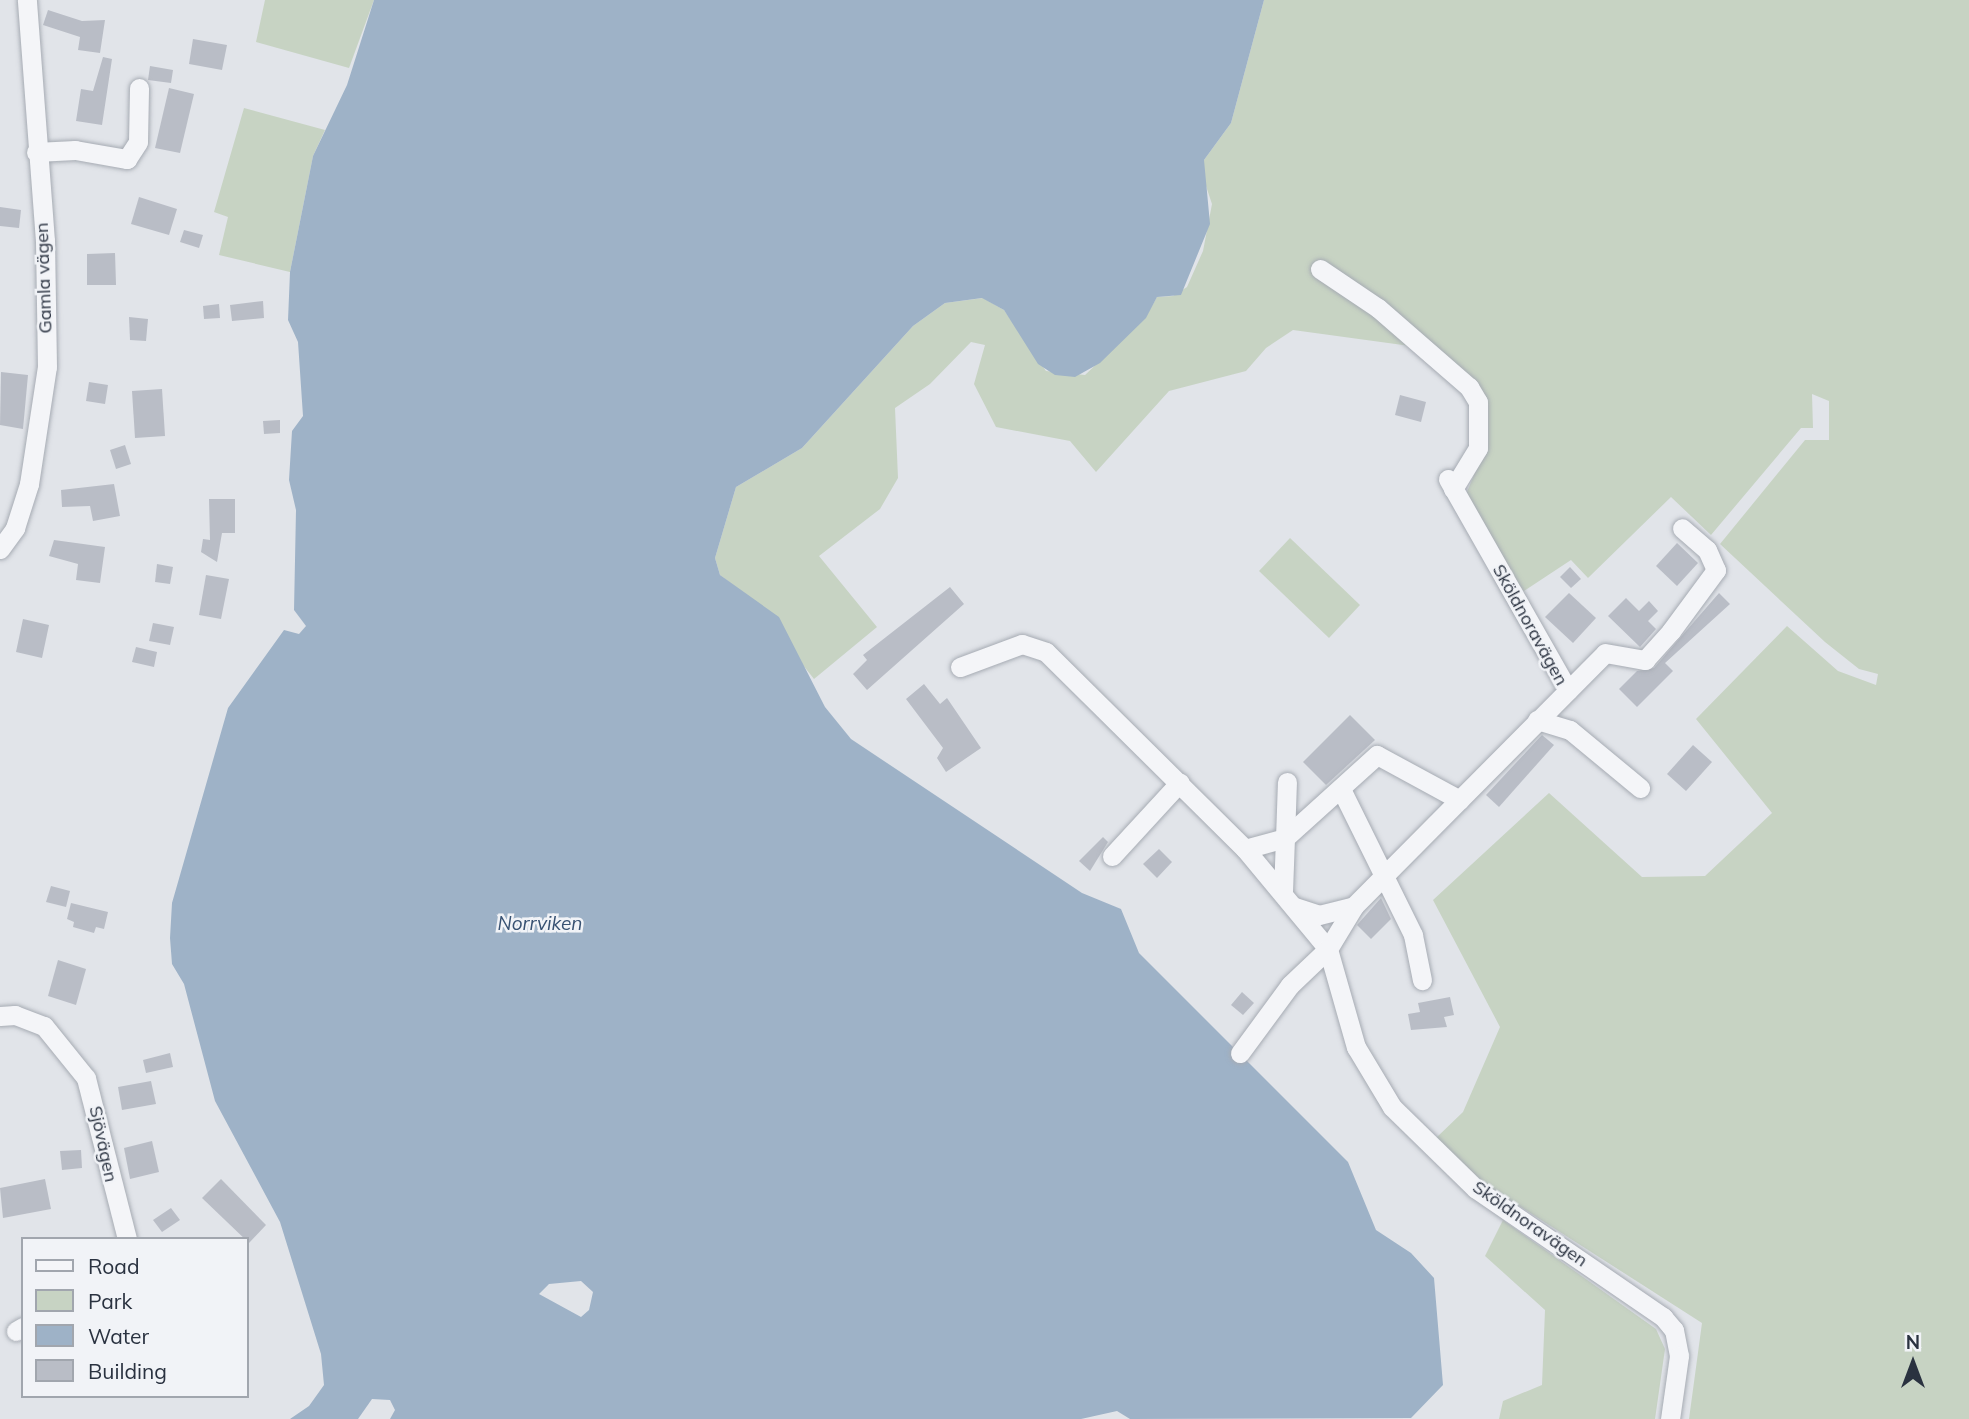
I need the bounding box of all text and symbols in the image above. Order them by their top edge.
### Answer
street label: Gamla vägen [31,222,57,334]
street label: Sköldnoravägen [1488,561,1572,689]
water label: Norrviken [497,913,583,935]
street label: Sjövägen [84,1104,122,1184]
street label: Sköldnoravägen [1468,1176,1592,1272]
legend [21,1237,248,1398]
text: Road [88,1253,139,1279]
text: Park [88,1288,132,1314]
text: Water [88,1323,149,1349]
north arrow [1878,1328,1948,1398]
text: N [1906,1330,1920,1354]
text: Building [88,1358,167,1384]

